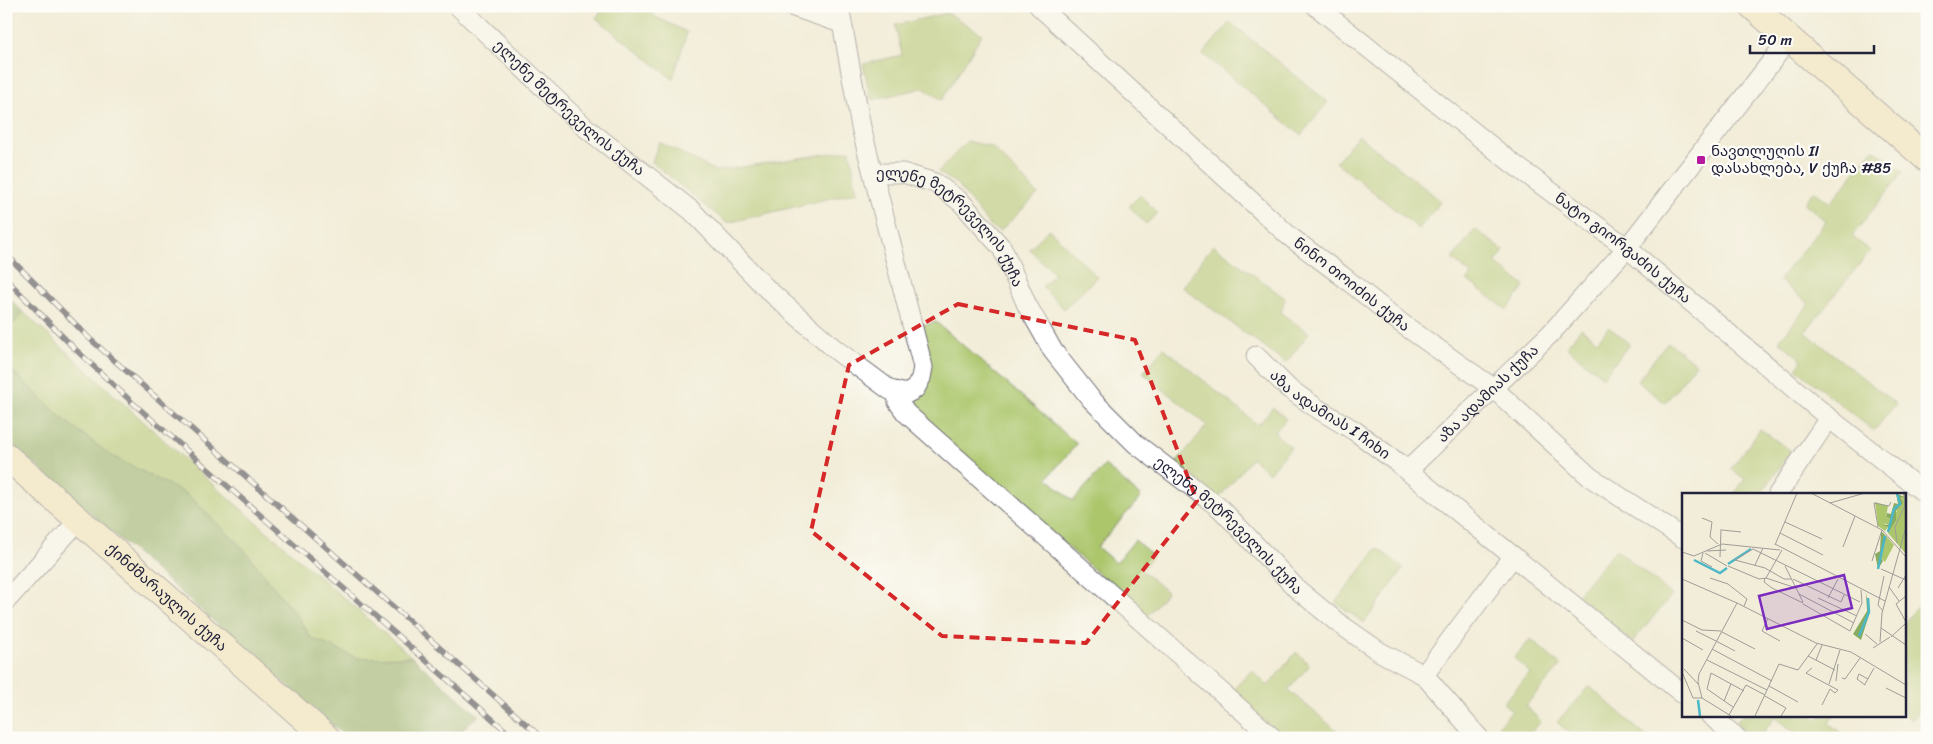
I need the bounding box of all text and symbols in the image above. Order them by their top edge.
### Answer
scale bar [1750,22,1874,54]
text: 50 m [1758,27,1793,53]
street label: ელენე მეტრეველის ქუჩა [487,33,651,183]
place label: ნავთლუღის II დასახლება, V ქუჩა #85 [1711,138,1891,181]
marker: ნავთლუღის II დასახლება, V ქუჩა #85 [1695,154,1707,166]
street label: ელენე მეტრეველის ქუჩა [876,160,1031,291]
street label: ნატო გიორგაძის ქუჩა [1549,186,1698,310]
street label: ნინო თოიძის ქუჩა [1288,230,1416,339]
street label: აზა ადამიას ქუჩა [1431,338,1545,449]
street label: აზა ადამიას I ჩიხი [1263,363,1396,466]
street label: ელენე მეტრეველის ქუჩა [1149,449,1309,602]
inset map [1682,493,1906,716]
street label: ქინძმარაულის ქუჩა [100,536,234,658]

